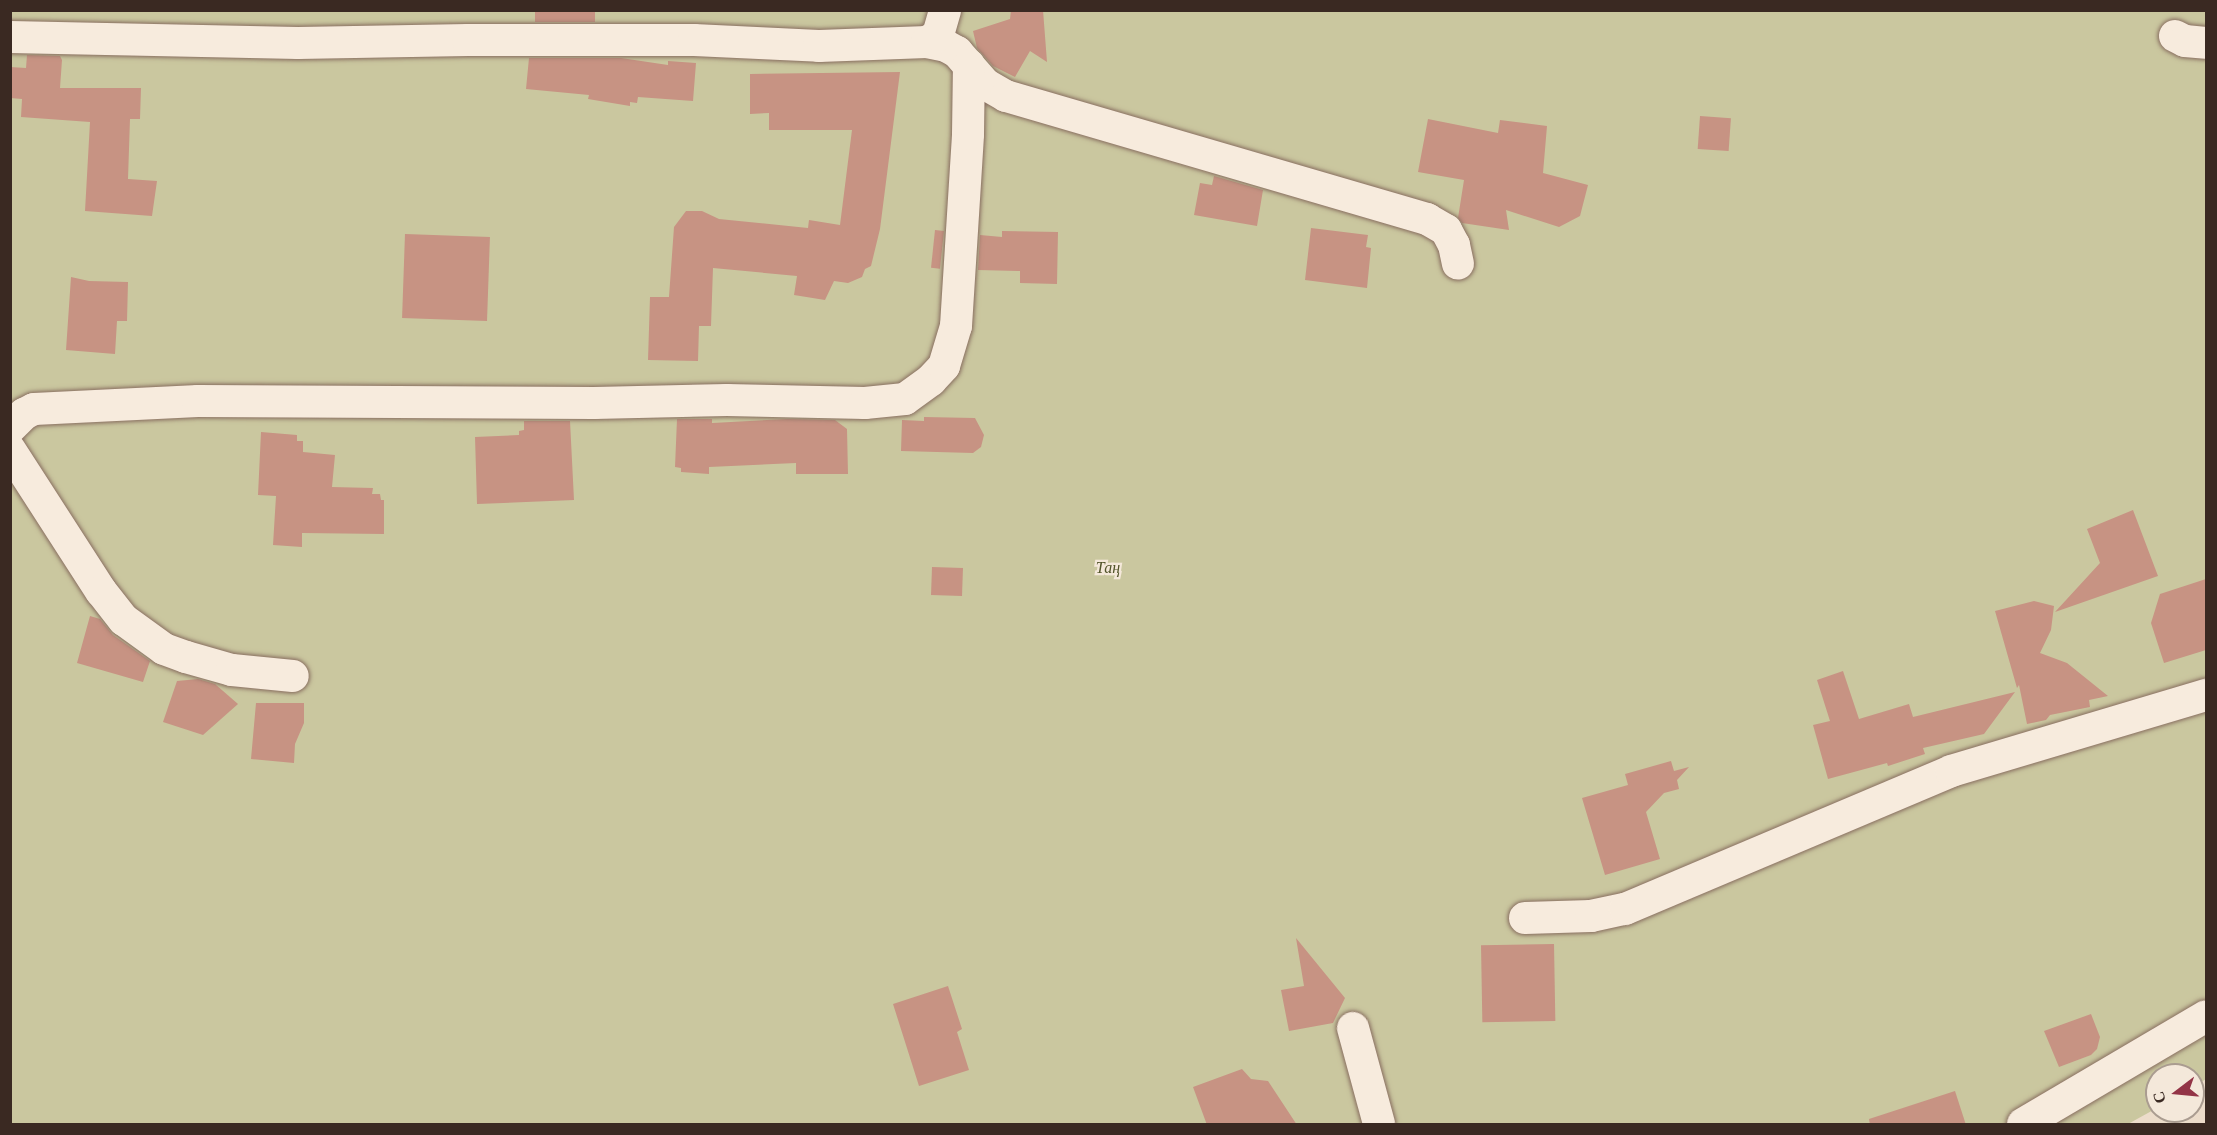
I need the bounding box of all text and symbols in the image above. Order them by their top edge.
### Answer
park label: Таң [1096,558,1120,578]
north arrow [2145,1063,2205,1123]
text: С [2149,1090,2169,1105]

